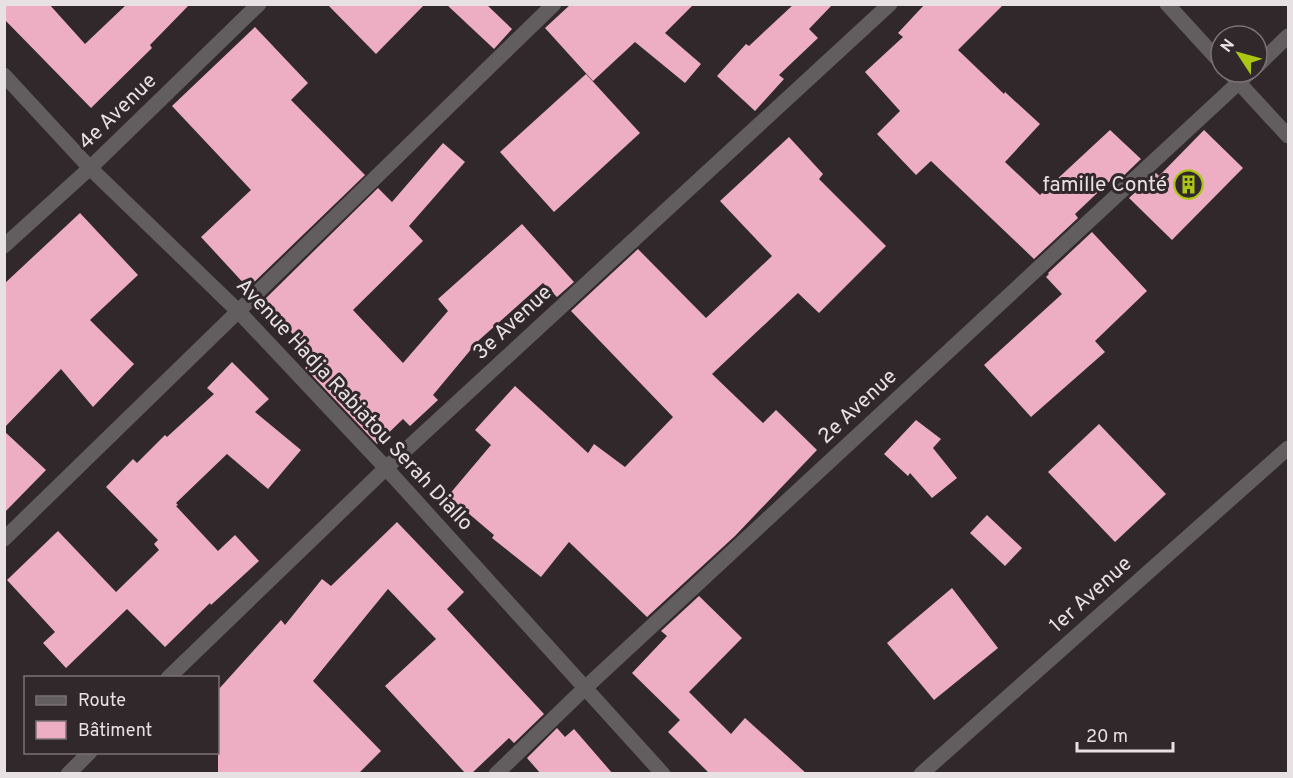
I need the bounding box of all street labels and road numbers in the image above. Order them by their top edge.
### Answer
street label: 4e Avenue [73,68,163,156]
street label: Avenue Hadja Rabiatou Serah Diallo [230,273,478,537]
street label: 3e Avenue [468,280,558,366]
street label: 2e Avenue [813,364,903,450]
street label: 1er Avenue [1044,551,1138,639]

